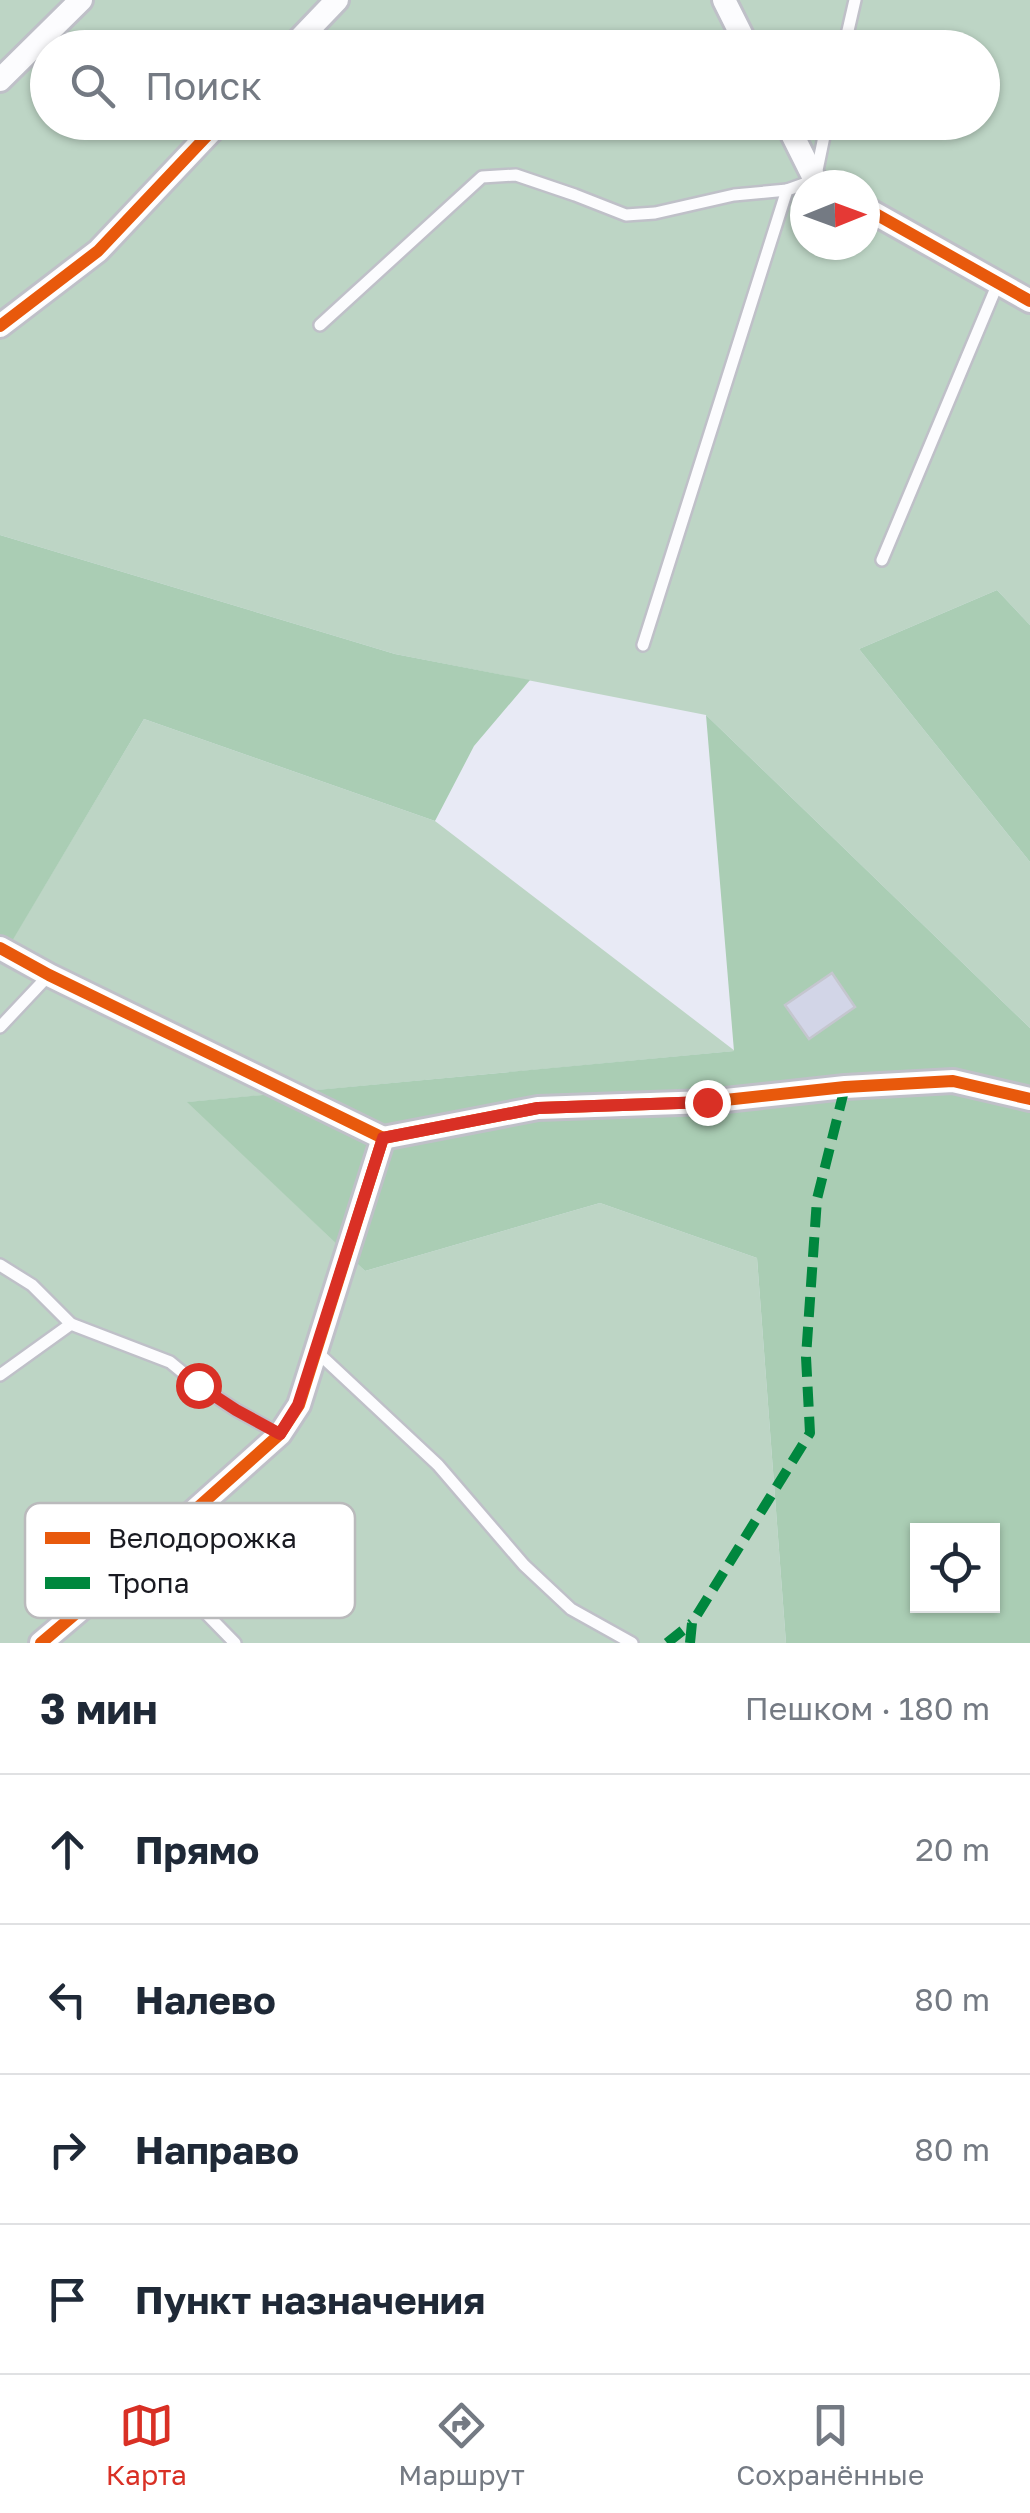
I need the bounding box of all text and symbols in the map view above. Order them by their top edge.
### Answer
search box [30,30,1000,140]
icon: search [65,58,120,113]
text: Поиск [145,63,262,108]
north arrow [790,170,880,260]
route end [685,1080,731,1126]
route start [176,1363,222,1409]
legend [25,1503,355,1618]
text: Велодорожка [108,1521,297,1554]
map controls [910,1523,1000,1613]
button: locate [910,1523,1000,1613]
text: Тропа [108,1566,189,1599]
text: 3 мин [40,1683,158,1733]
text: Пешком · 180 m [745,1689,990,1727]
icon: ahead [40,1822,95,1877]
text: Прямо [135,1827,259,1872]
text: 20 m [915,1830,990,1868]
icon: left [40,1972,95,2027]
text: Налево [135,1977,276,2022]
text: 80 m [914,1980,990,2018]
icon: right [40,2122,95,2177]
text: Направо [135,2127,299,2172]
text: 80 m [914,2130,990,2168]
icon: arrive [40,2272,95,2327]
text: Пункт назначения [135,2277,485,2322]
tab: Карта [106,2398,187,2491]
tab: Маршрут [398,2398,525,2491]
tab: Сохранённые [736,2398,924,2491]

